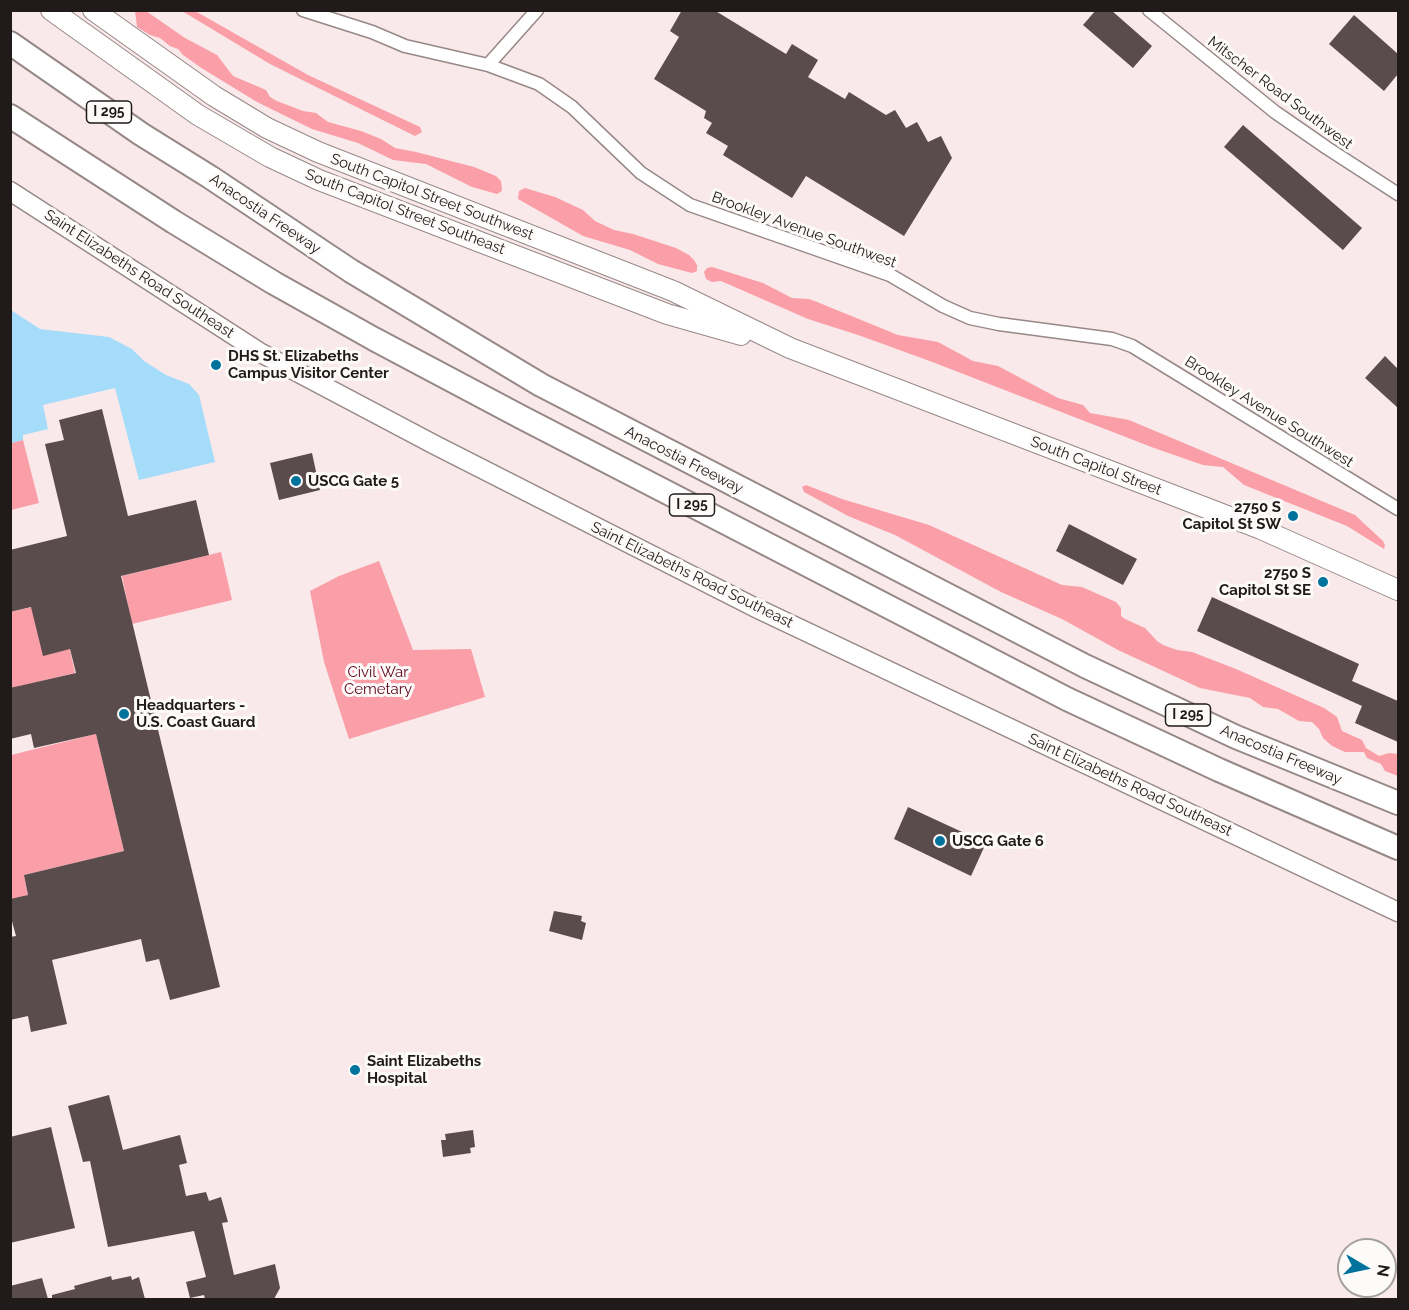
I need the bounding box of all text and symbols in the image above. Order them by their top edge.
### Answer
street label: Mitscher Road Southwest [1204,33,1356,153]
road number: I 295 [86,101,132,123]
street label: South Capitol Street Southwest [328,150,536,244]
street label: South Capitol Street Southeast [303,165,507,259]
street label: Anacostia Freeway [206,170,324,258]
street label: Brookley Avenue Southwest [709,188,899,272]
street label: Saint Elizabeths Road Southeast [41,206,237,342]
place label: DHS St. Elizabeths Campus Visitor Center [228,347,389,382]
street label: Brookley Avenue Southwest [1181,353,1357,471]
marker: DHS St. Elizabeths Campus Visitor Center [209,358,223,372]
street label: Anacostia Freeway [622,422,746,498]
street label: South Capitol Street [1028,433,1164,499]
place label: USCG Gate 5 [308,472,399,490]
marker: USCG Gate 5 [289,474,303,488]
road number: I 295 [670,494,714,516]
place label: 2750 S Capitol St SW [1183,498,1281,533]
marker: 2750 S Capitol St SW [1286,509,1300,523]
street label: Saint Elizabeths Road Southeast [588,518,796,632]
place label: 2750 S Capitol St SE [1219,564,1311,599]
marker: 2750 S Capitol St SE [1316,575,1330,589]
park label: Civil War Cemetary [344,663,412,698]
place label: Headquarters - U.S. Coast Guard [136,696,255,731]
road number: I 295 [1166,704,1210,726]
marker: Headquarters - U.S. Coast Guard [117,707,131,721]
street label: Anacostia Freeway [1217,721,1345,789]
street label: Saint Elizabeths Road Southeast [1025,730,1235,840]
place label: USCG Gate 6 [952,832,1044,850]
marker: USCG Gate 6 [933,834,947,848]
place label: Saint Elizabeths Hospital [367,1052,481,1087]
marker: Saint Elizabeths Hospital [348,1063,362,1077]
north arrow [1337,1238,1397,1298]
text: N [1373,1263,1394,1278]

